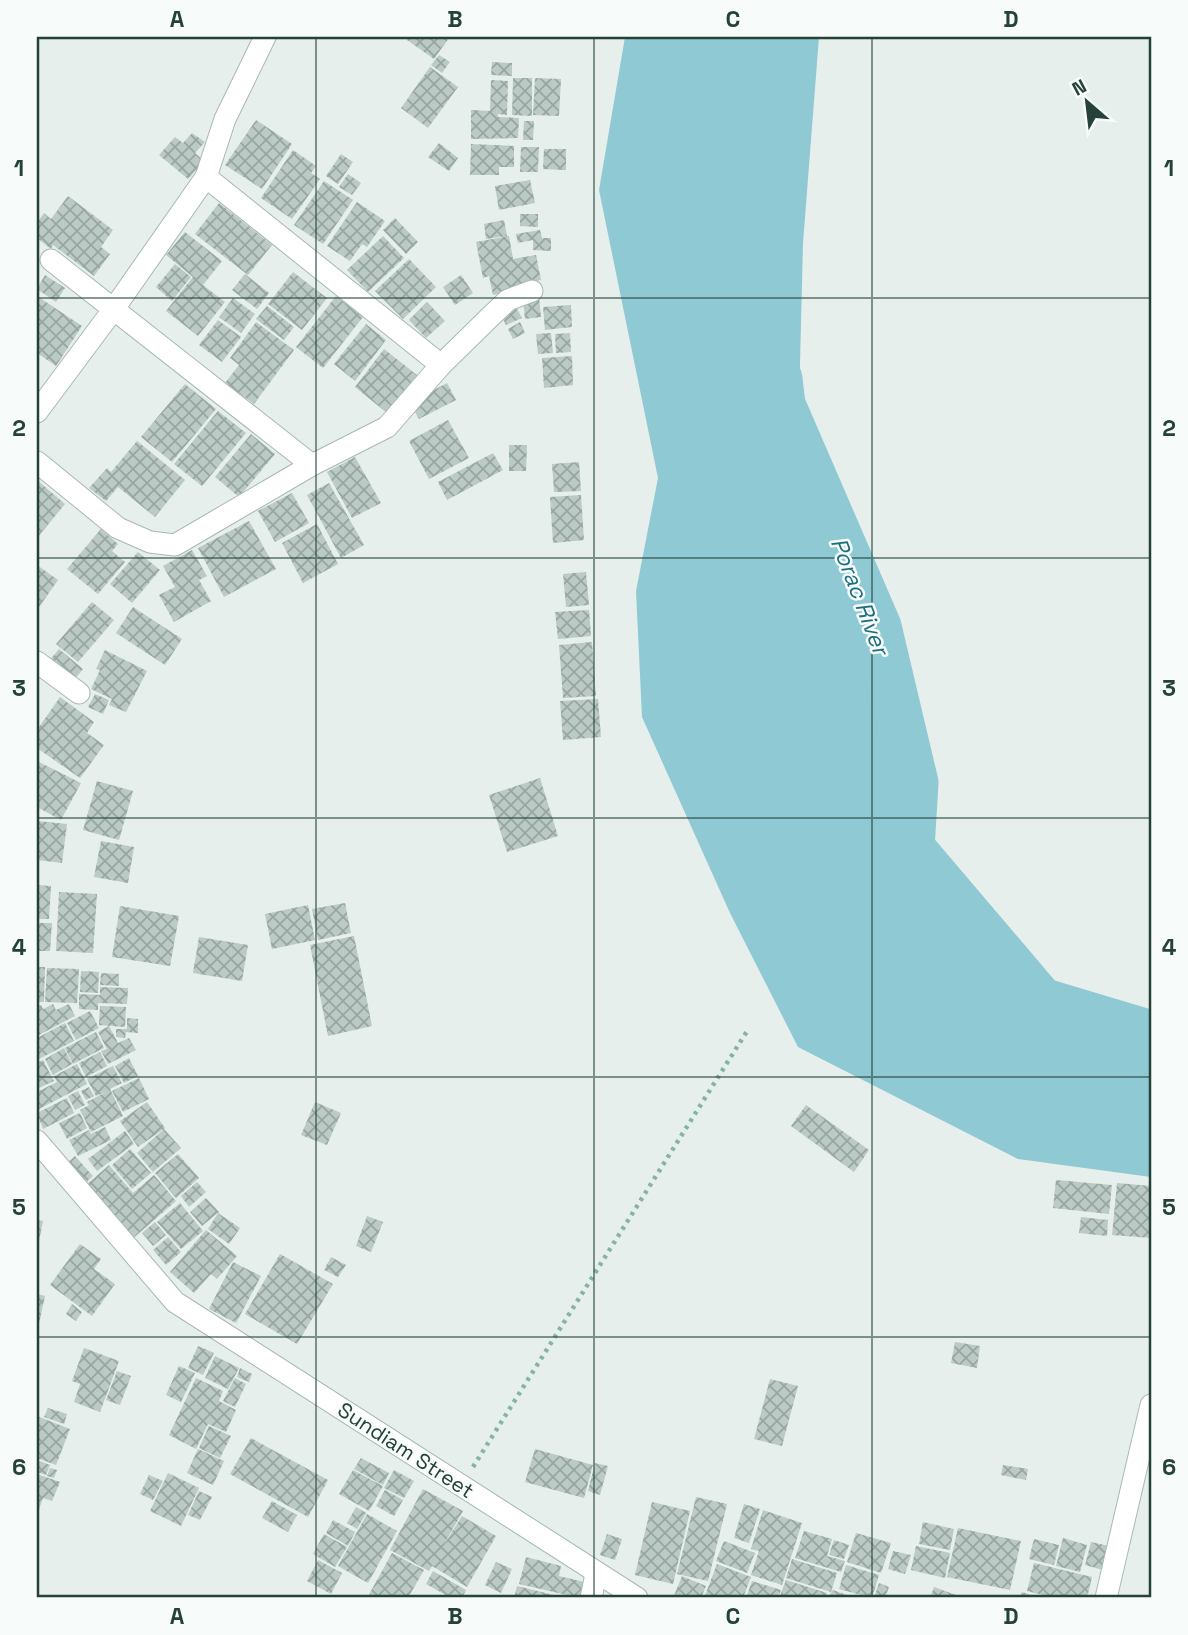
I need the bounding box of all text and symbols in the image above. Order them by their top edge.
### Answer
text: A [170,4,185,34]
text: B [447,4,463,34]
text: C [726,4,740,34]
text: D [1003,4,1019,34]
north arrow [1052,66,1122,136]
text: N [1068,73,1091,101]
text: 1 [14,153,24,183]
text: 1 [1164,153,1174,183]
text: 2 [12,413,26,443]
text: 2 [1162,413,1176,443]
water label: Porac River [824,533,897,661]
text: 3 [12,673,26,703]
text: 3 [1162,673,1176,703]
text: 4 [12,932,27,962]
text: 4 [1162,932,1177,962]
text: 5 [12,1192,26,1222]
text: 5 [1162,1192,1176,1222]
street label: Sundiam Street [333,1396,479,1504]
text: 6 [12,1452,26,1482]
text: 6 [1162,1452,1176,1482]
text: A [170,1601,185,1631]
text: B [447,1601,463,1631]
text: C [726,1601,740,1631]
text: D [1003,1601,1019,1631]

